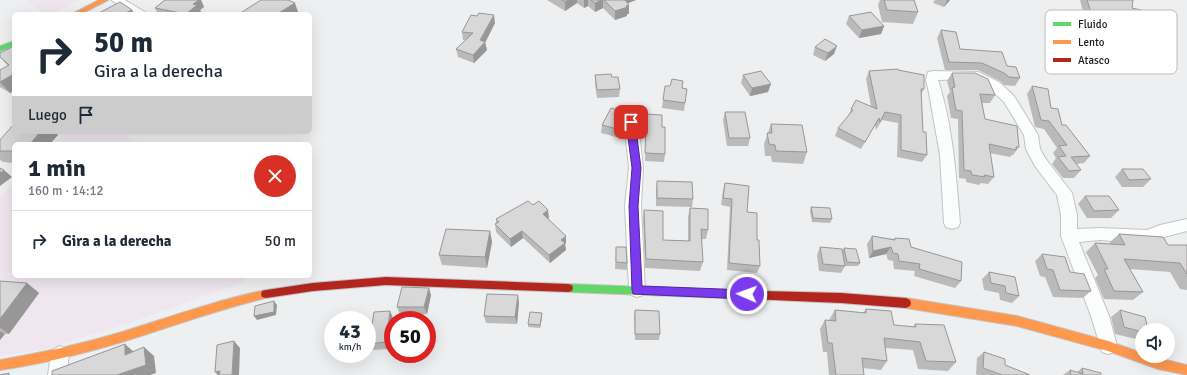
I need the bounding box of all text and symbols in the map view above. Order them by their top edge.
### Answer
legend [1045,10,1177,74]
text: Fluido [1078,18,1108,31]
text: 50 m [94,26,153,60]
icon: right [28,28,80,80]
text: Lento [1078,36,1105,49]
text: Atasco [1078,54,1110,67]
text: Gira a la derecha [94,60,223,82]
icon: arrive [75,104,97,126]
pin [614,105,648,139]
text: Luego [28,106,67,124]
icon: arrive [620,111,642,133]
text: 1 min [28,153,86,183]
button: close [254,155,296,197]
text: 160 m · 14:12 [28,183,104,199]
icon: right [28,230,50,252]
text: Gira a la derecha [62,232,172,250]
text: 50 m [265,232,296,250]
position arrow [726,273,768,315]
speed limit sign: 50 [384,311,436,363]
text: 43 [339,319,361,344]
map controls [1135,323,1175,363]
button: sound [1135,323,1175,363]
text: km/h [339,341,361,353]

